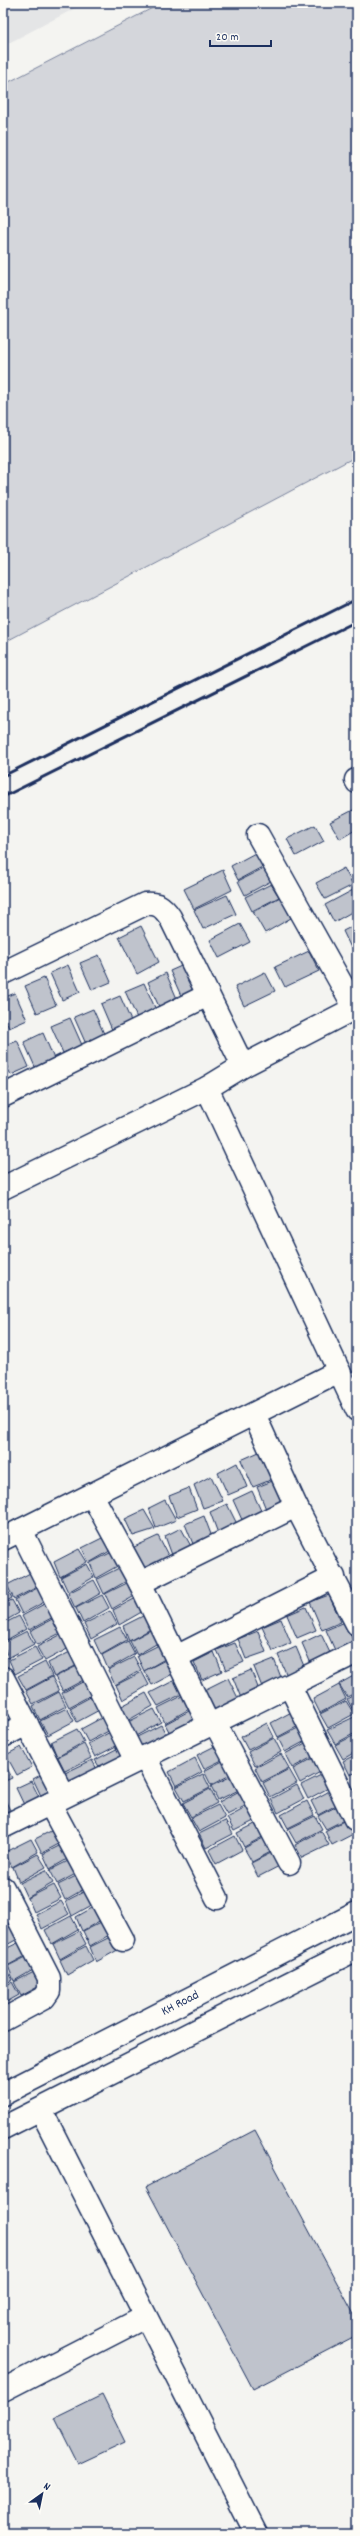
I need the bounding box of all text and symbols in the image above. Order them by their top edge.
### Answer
scale bar [210,22,271,48]
text: 20 m [216,29,239,46]
street label: KH Road [158,1986,202,2021]
north arrow [22,2474,62,2514]
text: N [40,2479,53,2496]

